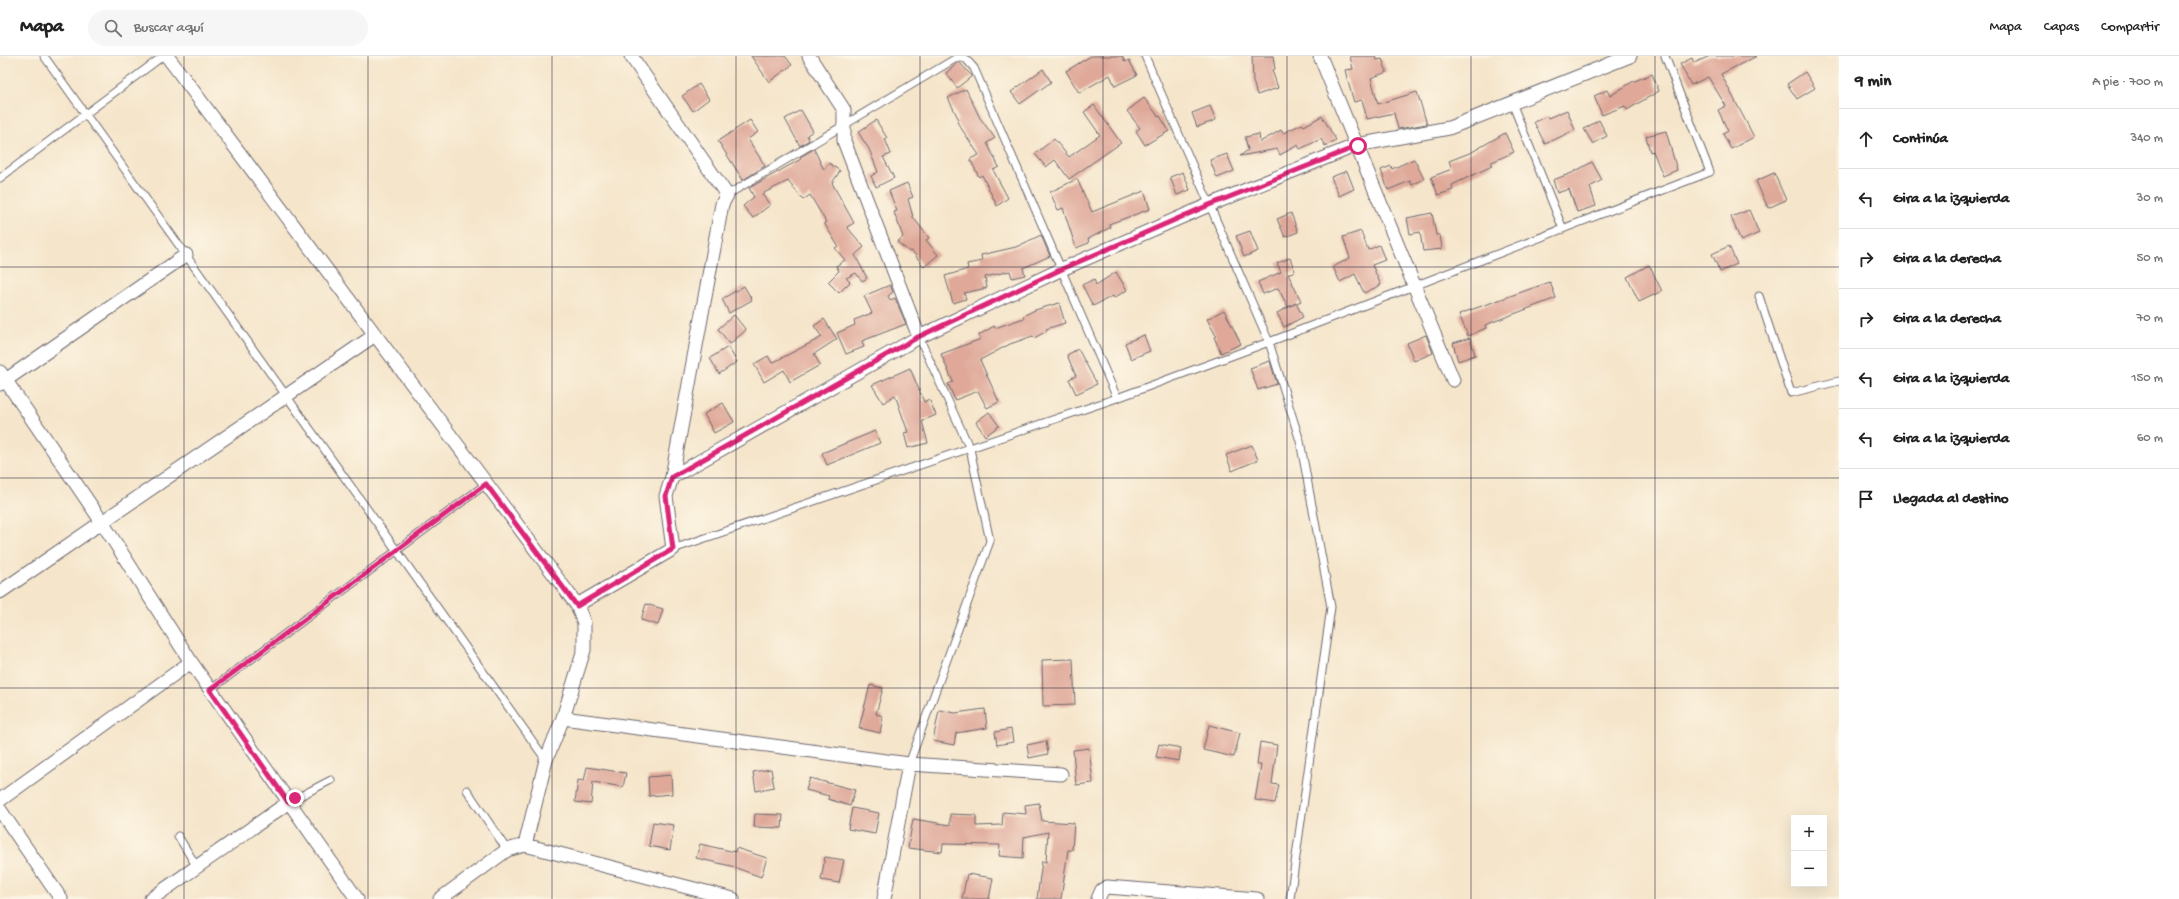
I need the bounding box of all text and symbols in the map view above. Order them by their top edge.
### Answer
search box [88,10,368,46]
text: Mapa [20,16,64,39]
icon: search [102,17,124,39]
text: Buscar aquí [134,19,204,37]
text: Mapa [1990,19,2022,36]
text: Capas [2044,19,2079,36]
text: Compartir [2101,19,2159,36]
text: 9 min [1855,72,1891,92]
text: A pie · 700 m [2092,75,2163,90]
icon: ahead [1855,128,1877,150]
text: Continúa [1893,130,1948,148]
text: 340 m [2130,131,2163,146]
route start [1349,137,1367,155]
icon: left [1855,188,1877,210]
text: Gira a la izquierda [1893,190,2009,208]
text: 30 m [2137,191,2163,206]
icon: right [1855,248,1877,270]
text: Gira a la derecha [1893,250,2001,268]
text: 50 m [2136,251,2163,266]
icon: right [1855,308,1877,330]
text: Gira a la derecha [1893,310,2001,328]
text: 70 m [2137,311,2163,326]
icon: left [1855,368,1877,390]
text: Gira a la izquierda [1893,370,2009,388]
text: 150 m [2131,371,2163,386]
icon: left [1855,428,1877,450]
text: Gira a la izquierda [1893,430,2009,448]
text: 60 m [2137,431,2163,446]
icon: arrive [1855,488,1877,510]
text: Llegada al destino [1893,490,2009,508]
route end [286,789,304,807]
map controls [1791,815,1827,887]
button: + [1791,815,1827,851]
button: − [1791,851,1827,887]

